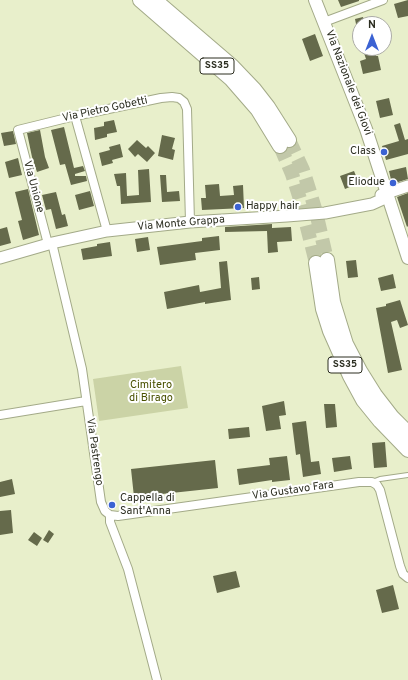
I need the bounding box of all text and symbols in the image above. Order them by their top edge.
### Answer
north arrow [352,16,392,56]
text: N [368,18,376,32]
street label: Via Nazionale dei Giovi [322,28,374,138]
road number: SS35 [200,58,234,74]
street label: Via Pietro Gobetti [61,95,149,125]
place label: Class [350,145,376,159]
marker: Class [379,147,389,157]
street label: Via Unione [20,160,46,214]
place label: Eliodue [348,176,385,190]
marker: Eliodue [388,178,398,188]
place label: Happy hair [246,200,299,214]
marker: Happy hair [233,202,243,212]
street label: Via Monte Grappa [137,214,225,234]
road number: SS35 [328,357,362,373]
park label: Cimitero di Birago [129,379,173,405]
street label: Via Pastrengo [83,417,105,487]
street label: Via Gustavo Fara [251,479,335,503]
place label: Cappella di Sant'Anna [120,492,175,518]
marker: Cappella di Sant'Anna [107,500,117,510]

